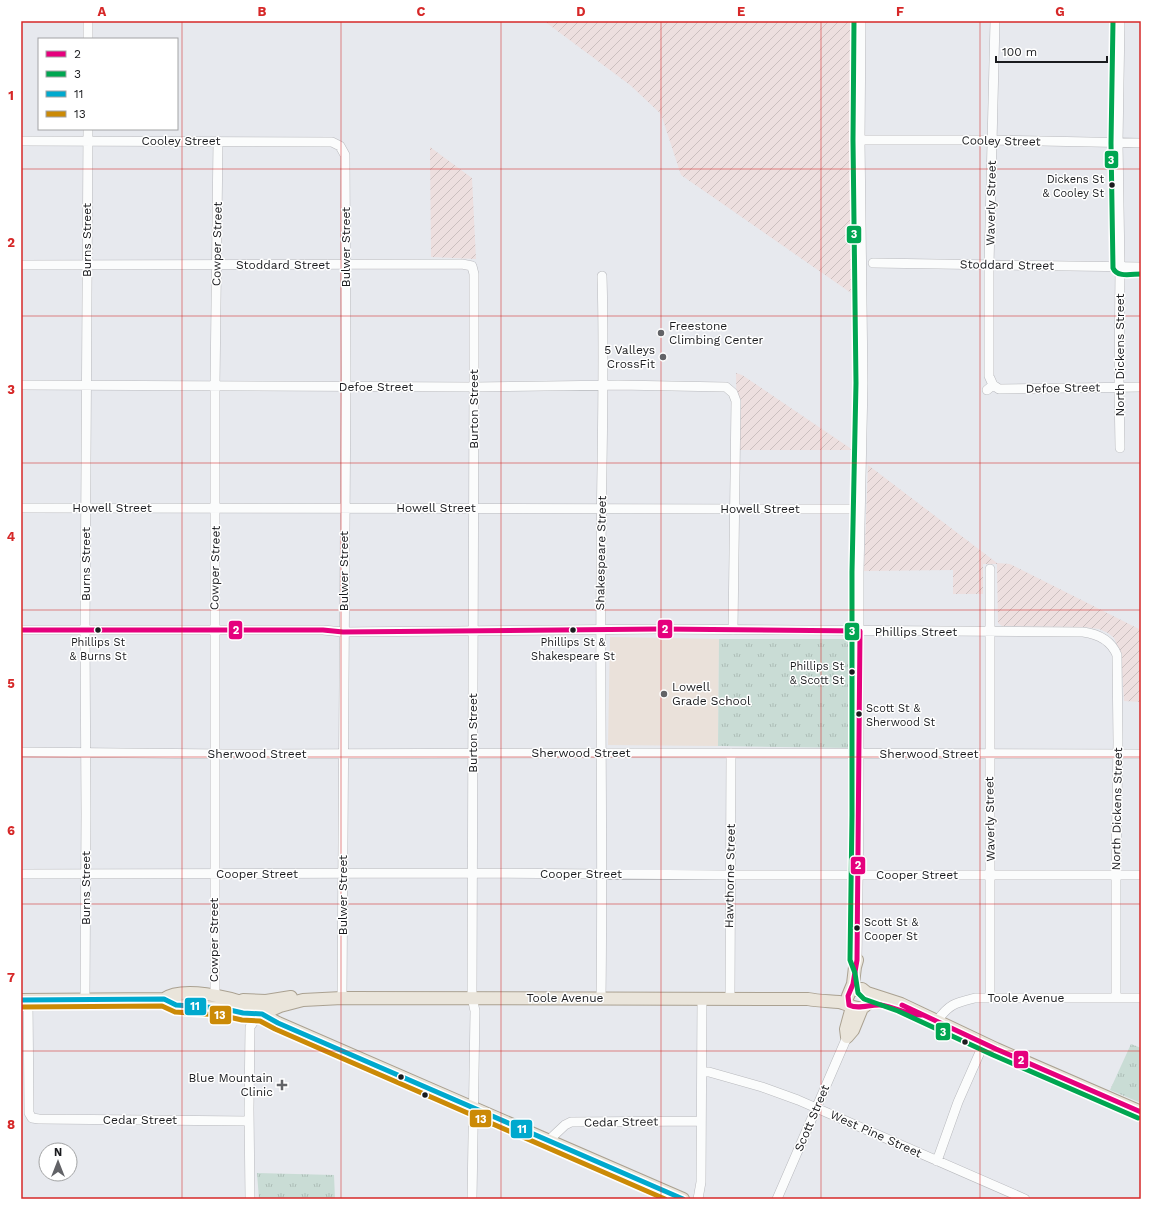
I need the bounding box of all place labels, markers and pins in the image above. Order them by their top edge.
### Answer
place label: Dickens St & Cooley St [1042,173,1104,200]
marker: Dickens St & Cooley St [1107,180,1117,190]
place label: Freestone Climbing Center [669,319,764,347]
marker: Freestone Climbing Center [656,328,666,338]
place label: 5 Valleys CrossFit [604,343,655,371]
marker: 5 Valleys CrossFit [658,352,668,362]
marker: Phillips St & Burns St [93,625,103,635]
marker: Phillips St & Shakespeare St [568,625,578,635]
place label: Phillips St & Burns St [69,636,127,663]
place label: Phillips St & Shakespeare St [531,636,615,663]
place label: Phillips St & Scott St [790,660,844,687]
marker: Phillips St & Scott St [847,667,857,677]
place label: Lowell Grade School [672,680,751,708]
marker: Lowell Grade School [659,689,669,699]
place label: Scott St & Sherwood St [866,702,936,729]
marker: Scott St & Sherwood St [854,709,864,719]
place label: Scott St & Cooper St [864,916,918,943]
marker: Scott St & Cooper St [852,923,862,933]
unlabelled marker [960,1037,970,1047]
place label: Blue Mountain Clinic [189,1071,273,1099]
unlabelled marker [396,1072,406,1082]
marker: Blue Mountain Clinic [276,1079,288,1091]
unlabelled marker [420,1090,430,1100]

